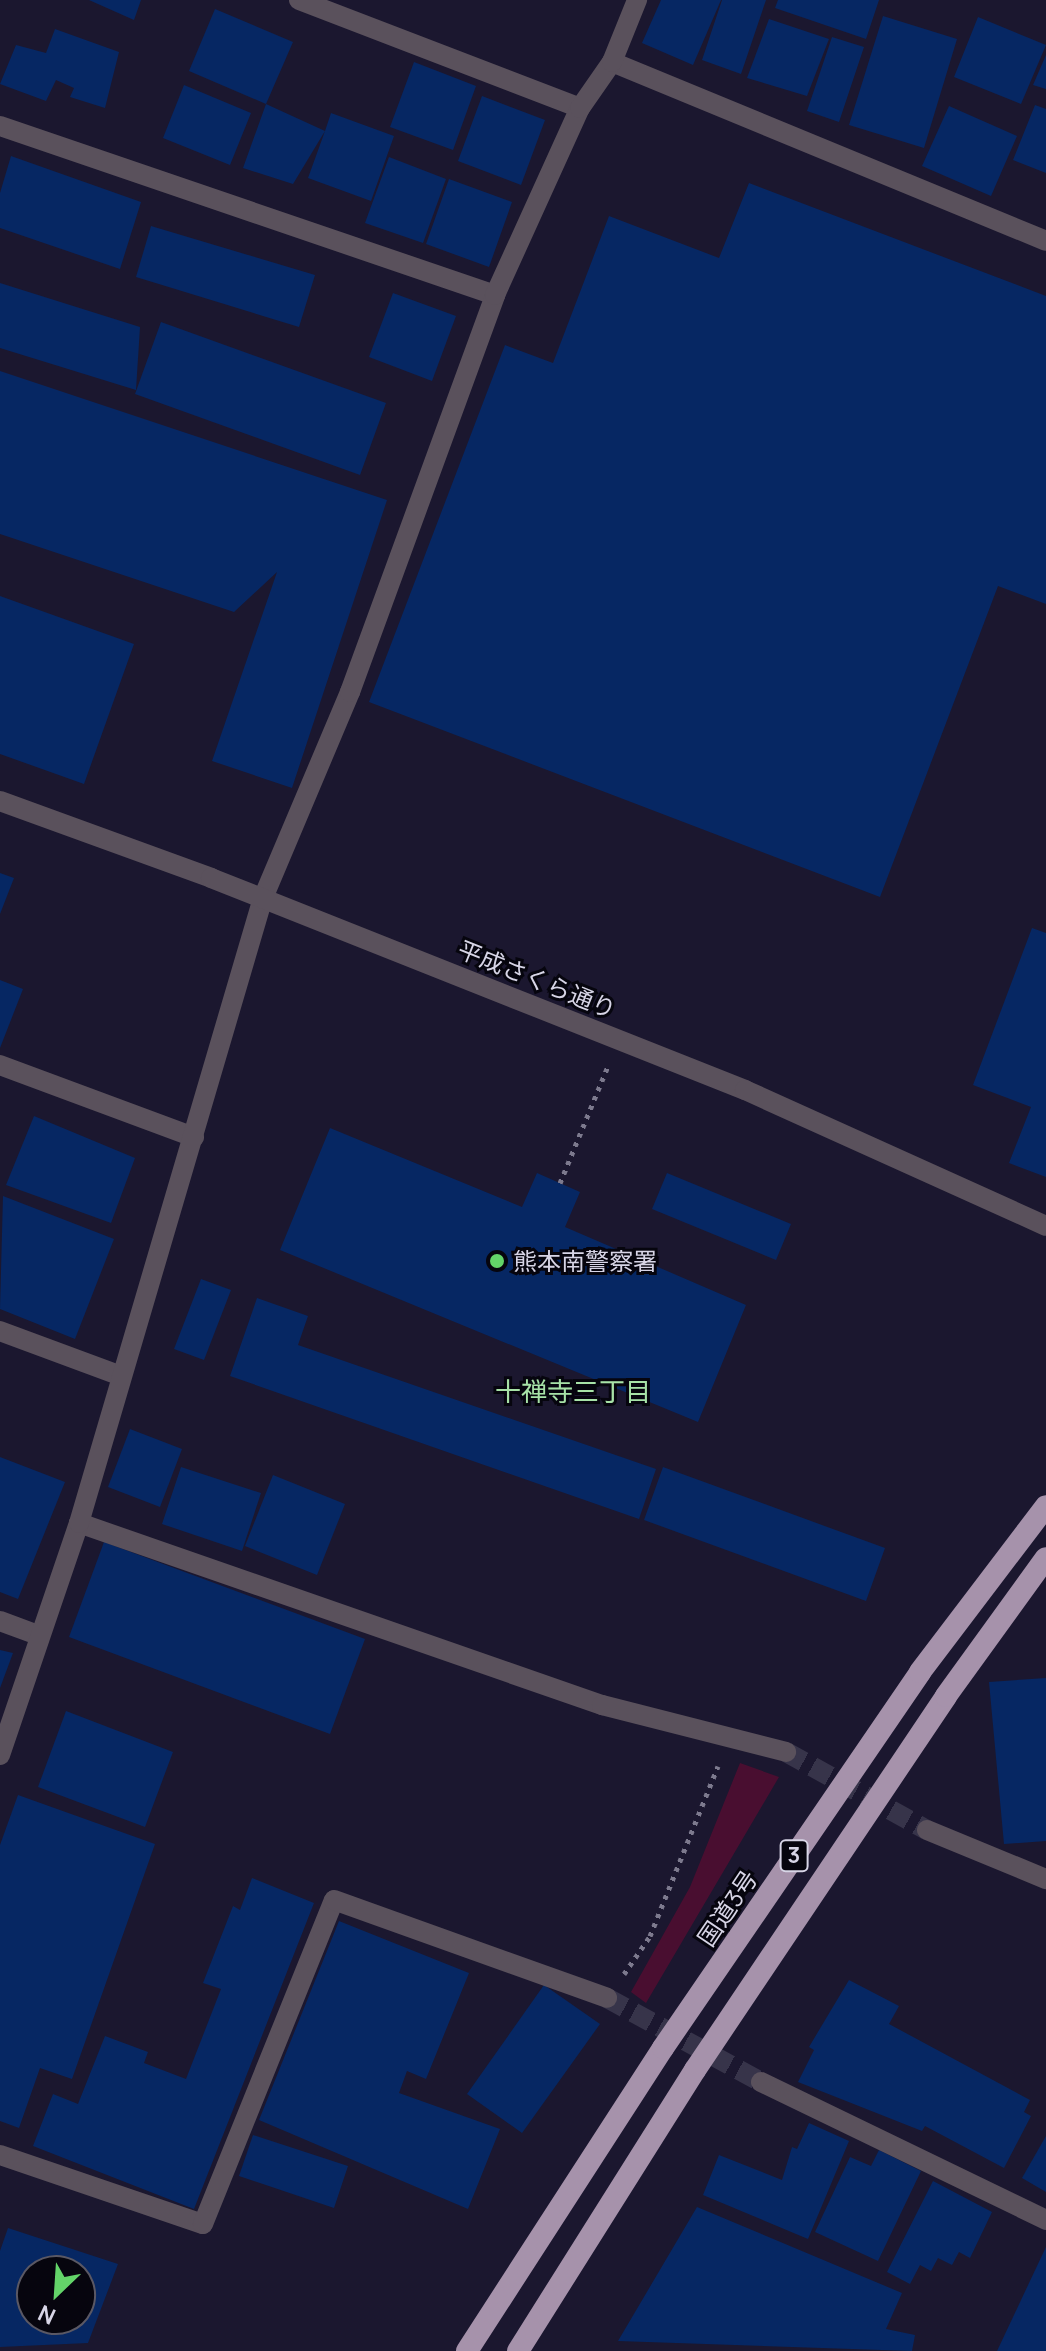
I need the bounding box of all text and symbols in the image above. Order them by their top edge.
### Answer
street label: 平成さくら通り [454,934,620,1024]
place label: 熊本南警察署 [513,1247,657,1275]
marker: 熊本南警察署 [488,1252,506,1270]
district label: 十禅寺三丁目 [495,1376,651,1408]
road number: 3 [778,1838,810,1874]
street label: 国道3号 [691,1865,763,1951]
north arrow [16,2255,96,2335]
text: N [33,2298,60,2332]

